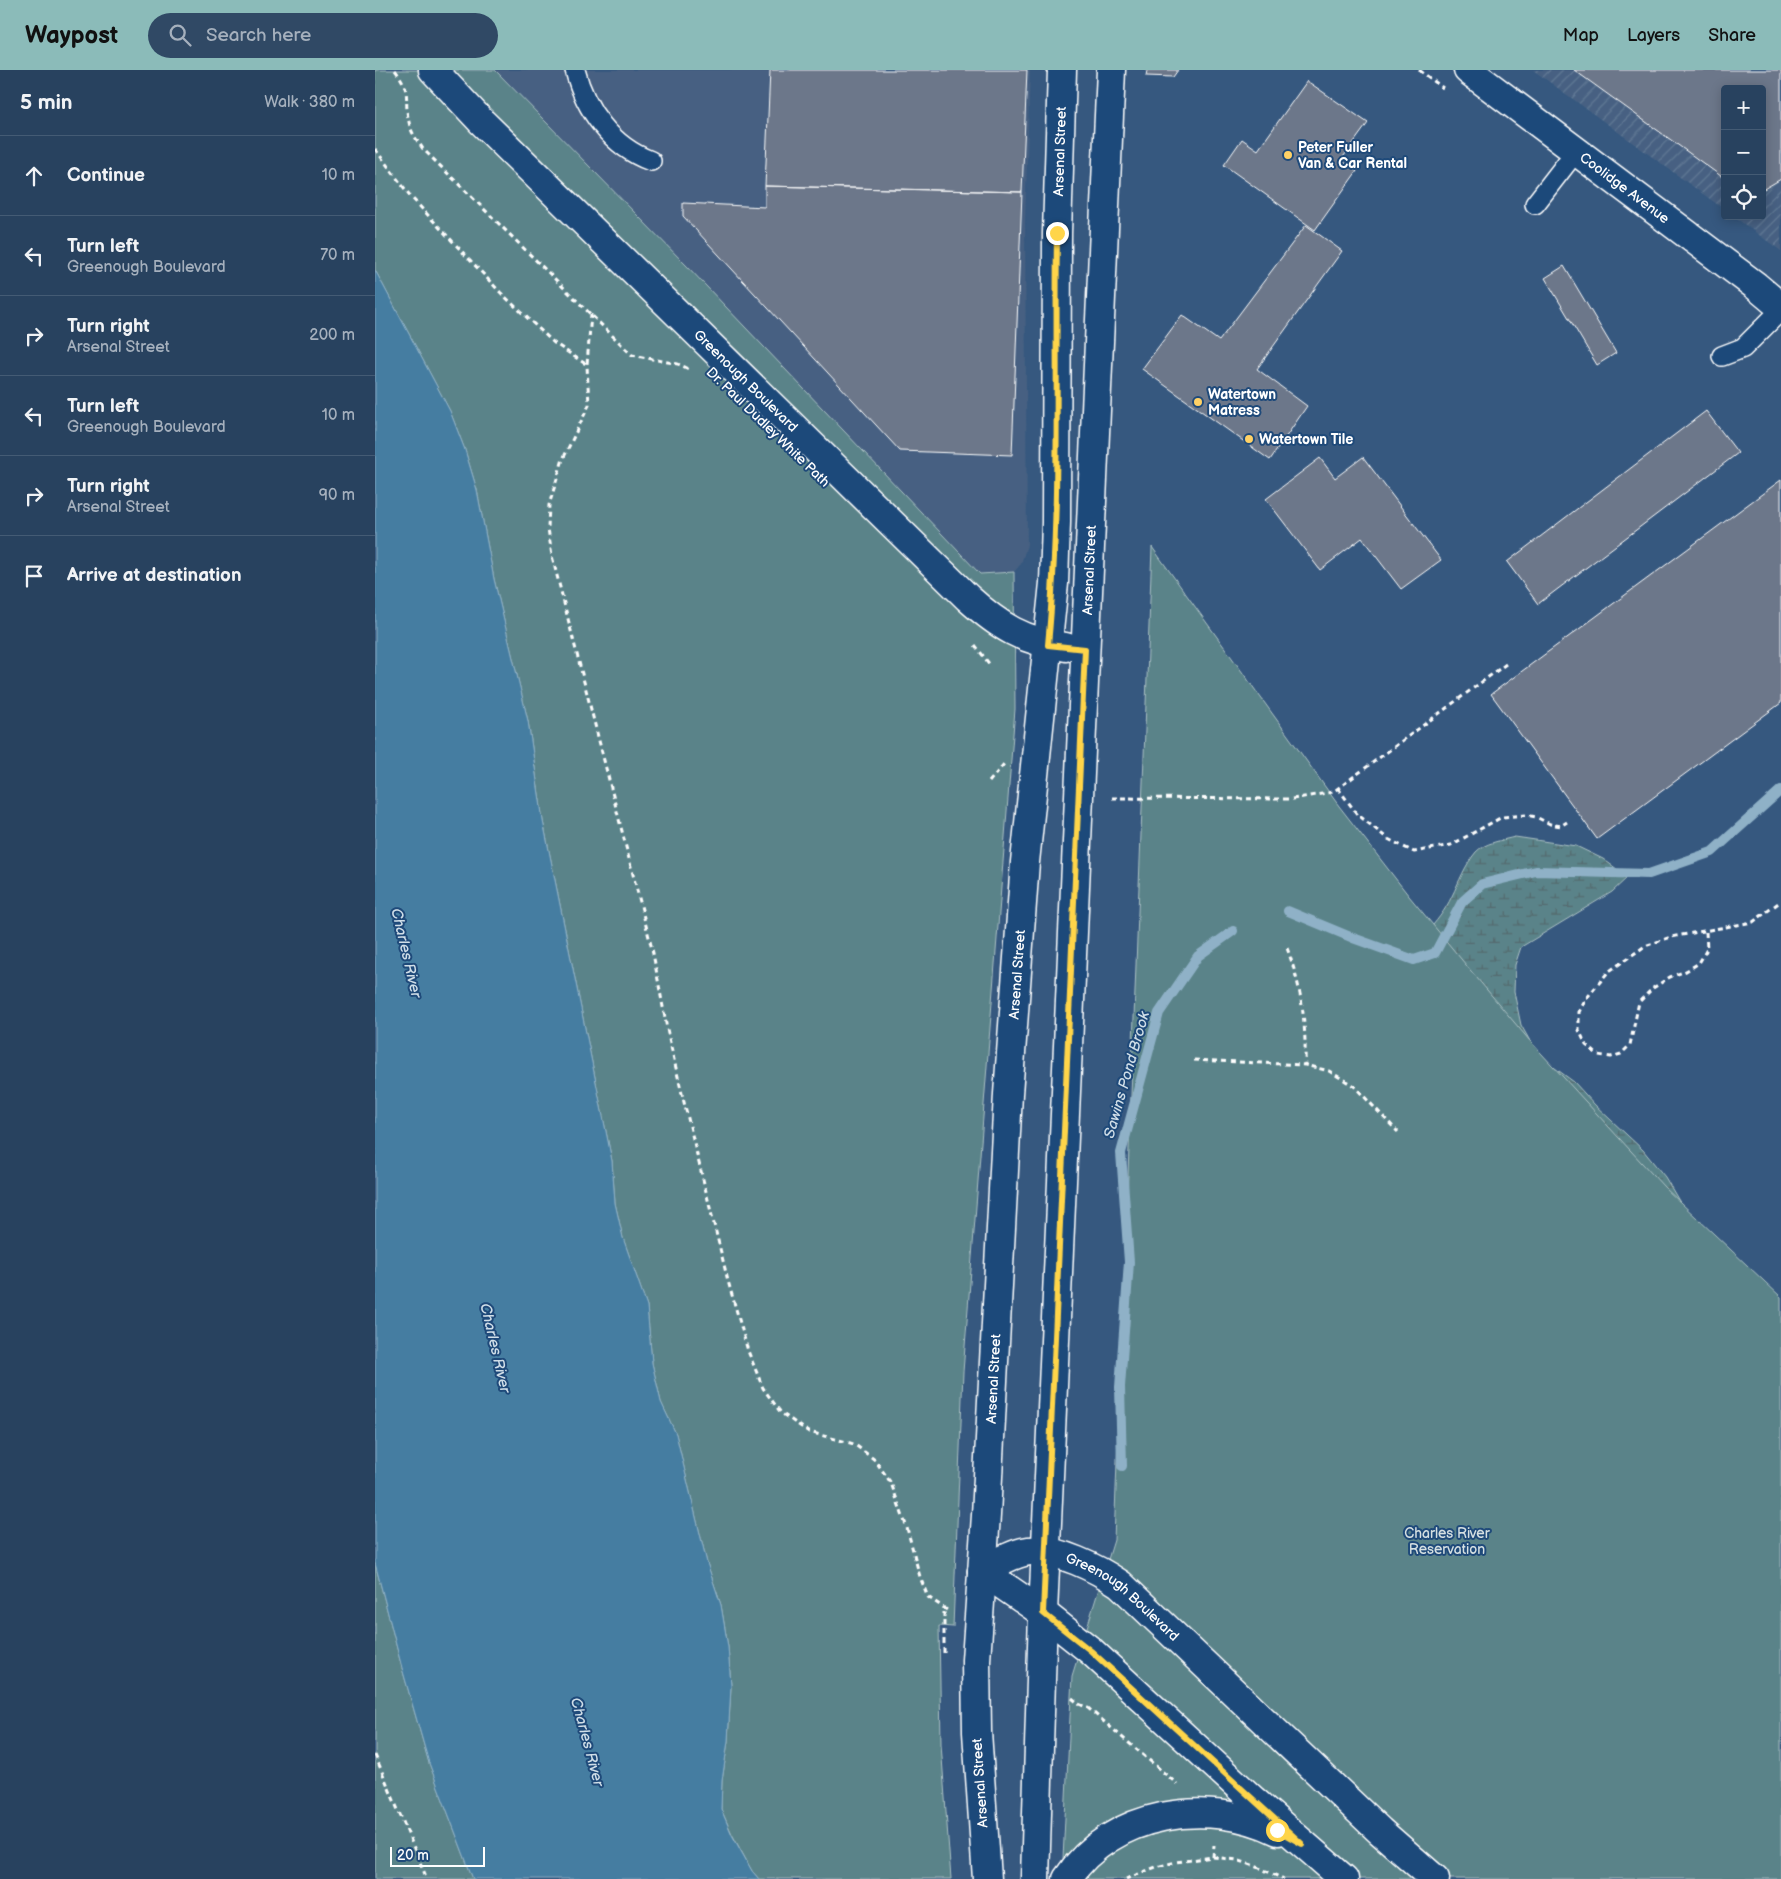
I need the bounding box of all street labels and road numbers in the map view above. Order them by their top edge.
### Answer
street label: Arsenal Street [1050,106,1069,197]
street label: Coolidge Avenue [1577,149,1673,227]
street label: Greenough Boulevard [690,326,802,435]
street label: Dr. Paul Dudley White Path [703,364,833,491]
street label: Arsenal Street [1078,524,1099,615]
street label: Arsenal Street [1005,928,1029,1020]
street label: Arsenal Street [982,1333,1004,1424]
street label: Greenough Boulevard [1064,1549,1183,1644]
street label: Arsenal Street [968,1737,992,1828]

